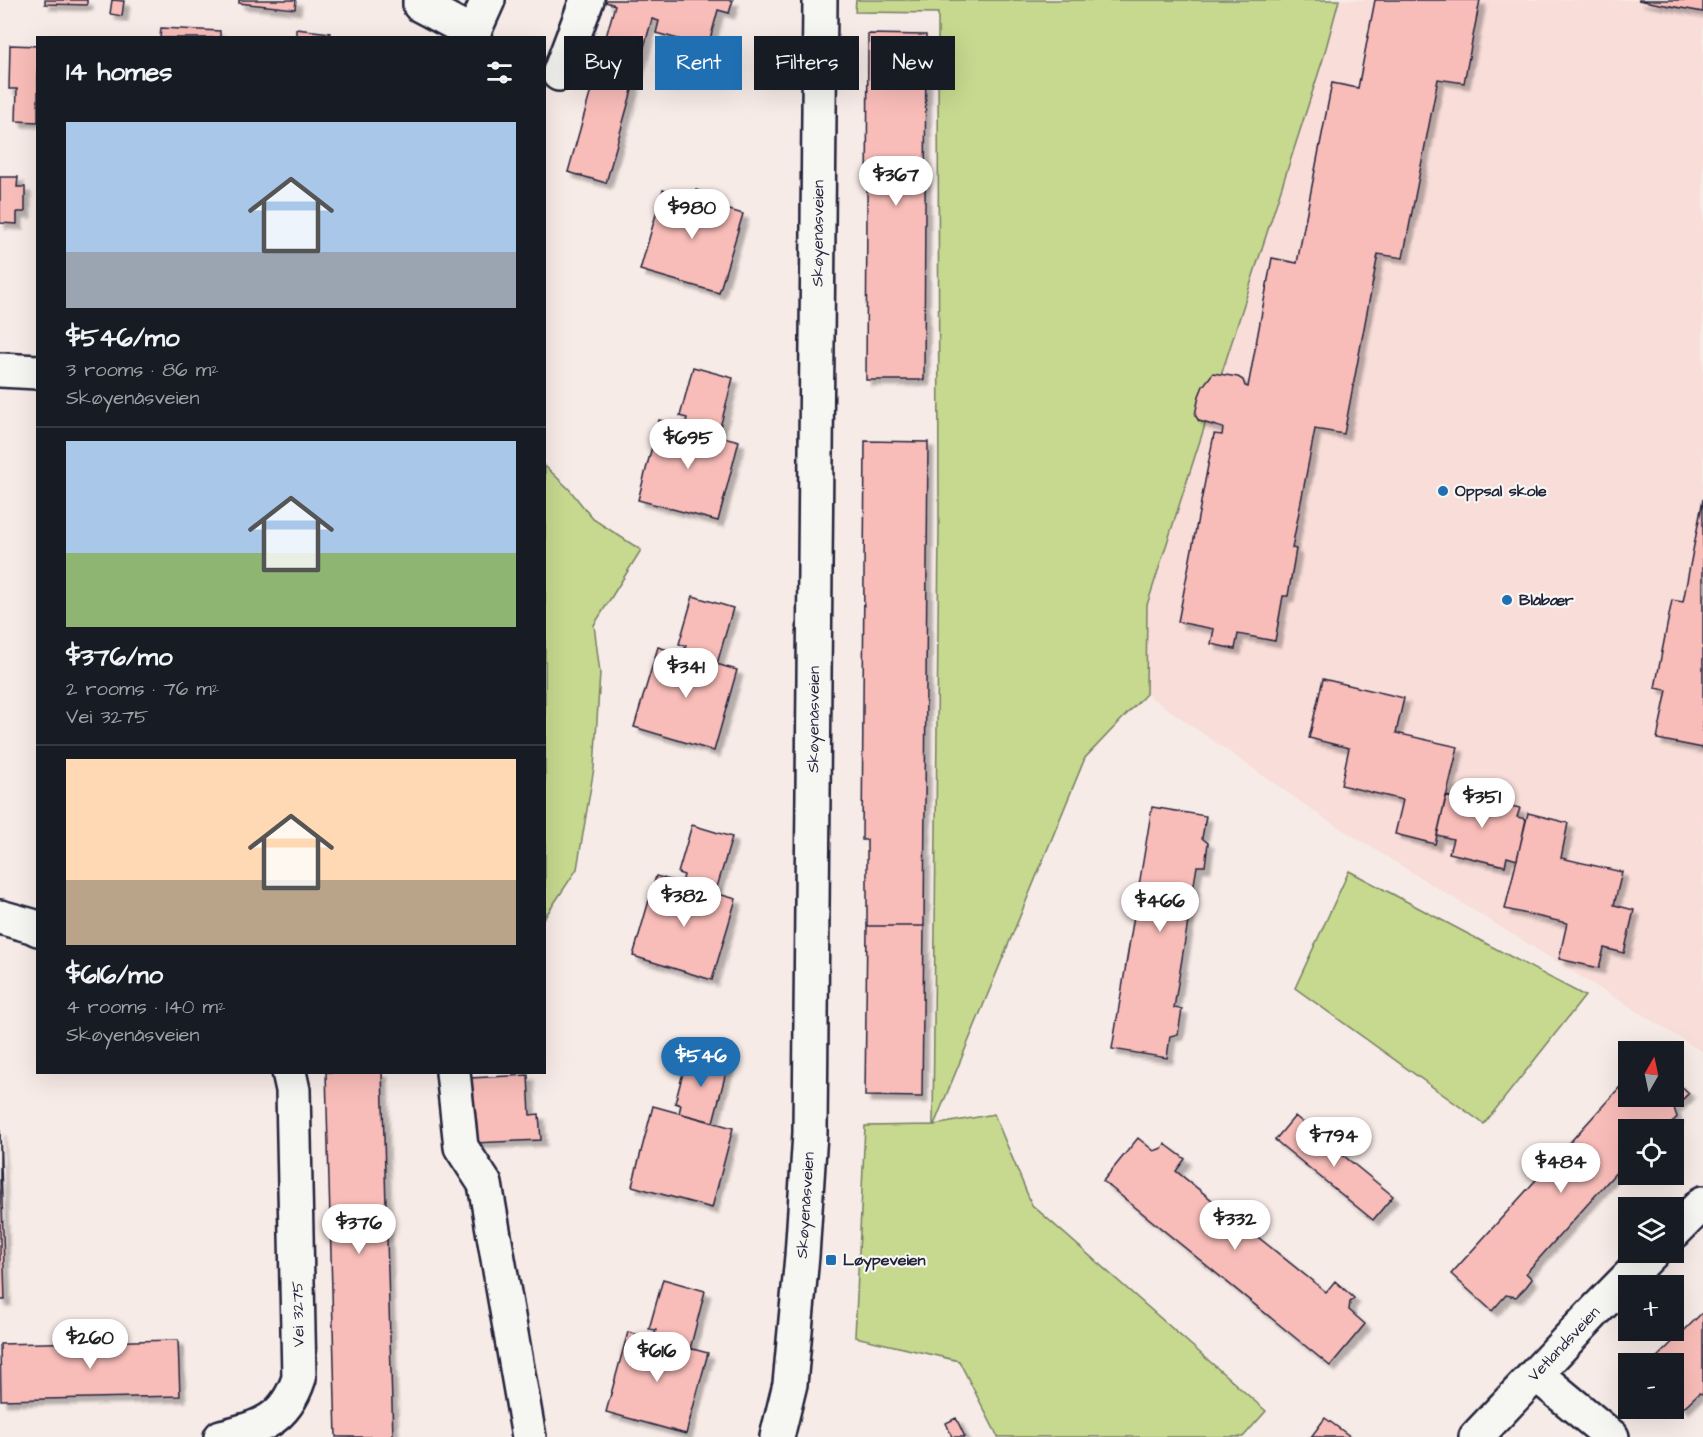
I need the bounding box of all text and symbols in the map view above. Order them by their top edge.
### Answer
chip: Buy [564,36,643,90]
chip: Rent [655,36,742,90]
chip: Filters [754,36,859,90]
chip: New [871,36,955,90]
text: 14 homes [66,54,172,90]
icon: filters [483,56,516,89]
pin: $367 [860,156,932,207]
icon: home [237,161,345,269]
text: $367 [873,161,919,189]
street label: Skøyenåsveien [806,180,830,287]
pin: $980 [656,189,728,240]
text: $980 [668,194,716,222]
text: $546/mo [66,320,180,356]
text: 3 rooms · 86 m² [66,356,219,384]
text: Skøyenåsveien [66,384,199,412]
pin: $695 [652,419,724,470]
text: $695 [663,424,713,452]
icon: home [237,480,345,588]
place label: Oppsal skole [1455,480,1547,502]
marker: Oppsal skole [1436,484,1450,498]
place label: Blåbær [1519,589,1574,611]
marker: Blåbær [1500,593,1514,607]
text: $376/mo [66,639,173,675]
pin: $341 [650,648,722,699]
text: $341 [667,653,705,681]
street label: Skøyenåsveien [802,666,826,773]
text: 2 rooms · 76 m² [66,675,219,703]
text: Vei 3275 [66,703,148,731]
pin: $351 [1446,778,1518,829]
text: $351 [1463,783,1501,811]
icon: home [237,798,345,906]
pin: $382 [648,877,720,928]
text: $382 [661,882,707,910]
pin: $466 [1124,882,1196,933]
text: $466 [1135,887,1185,915]
text: $616/mo [66,957,163,993]
text: 4 rooms · 140 m² [66,993,225,1021]
text: Skøyenåsveien [66,1021,199,1049]
pin: $546 [665,1037,737,1088]
north arrow [1618,1041,1684,1107]
map controls [1618,1041,1684,1419]
text: $546 [675,1042,727,1070]
pin: $794 [1298,1117,1370,1168]
button: locate [1618,1119,1684,1185]
text: $794 [1310,1122,1358,1150]
pin: $484 [1525,1143,1597,1194]
text: $484 [1535,1148,1587,1176]
street label: Skøyenåsveien [791,1151,820,1259]
button: layers [1618,1197,1684,1263]
pin: $332 [1199,1200,1271,1251]
pin: $376 [323,1204,395,1255]
text: $332 [1214,1205,1256,1233]
text: $376 [336,1209,382,1237]
place label: Løypeveien [843,1249,925,1272]
marker: Løypeveien [824,1253,838,1267]
button: + [1618,1275,1684,1341]
street label: Vei 3275 [286,1280,310,1347]
street label: Vetlandsveien [1523,1301,1605,1386]
pin: $260 [54,1319,126,1370]
text: $260 [66,1324,114,1352]
pin: $616 [621,1332,693,1383]
text: $616 [638,1337,676,1365]
button: − [1618,1353,1684,1419]

